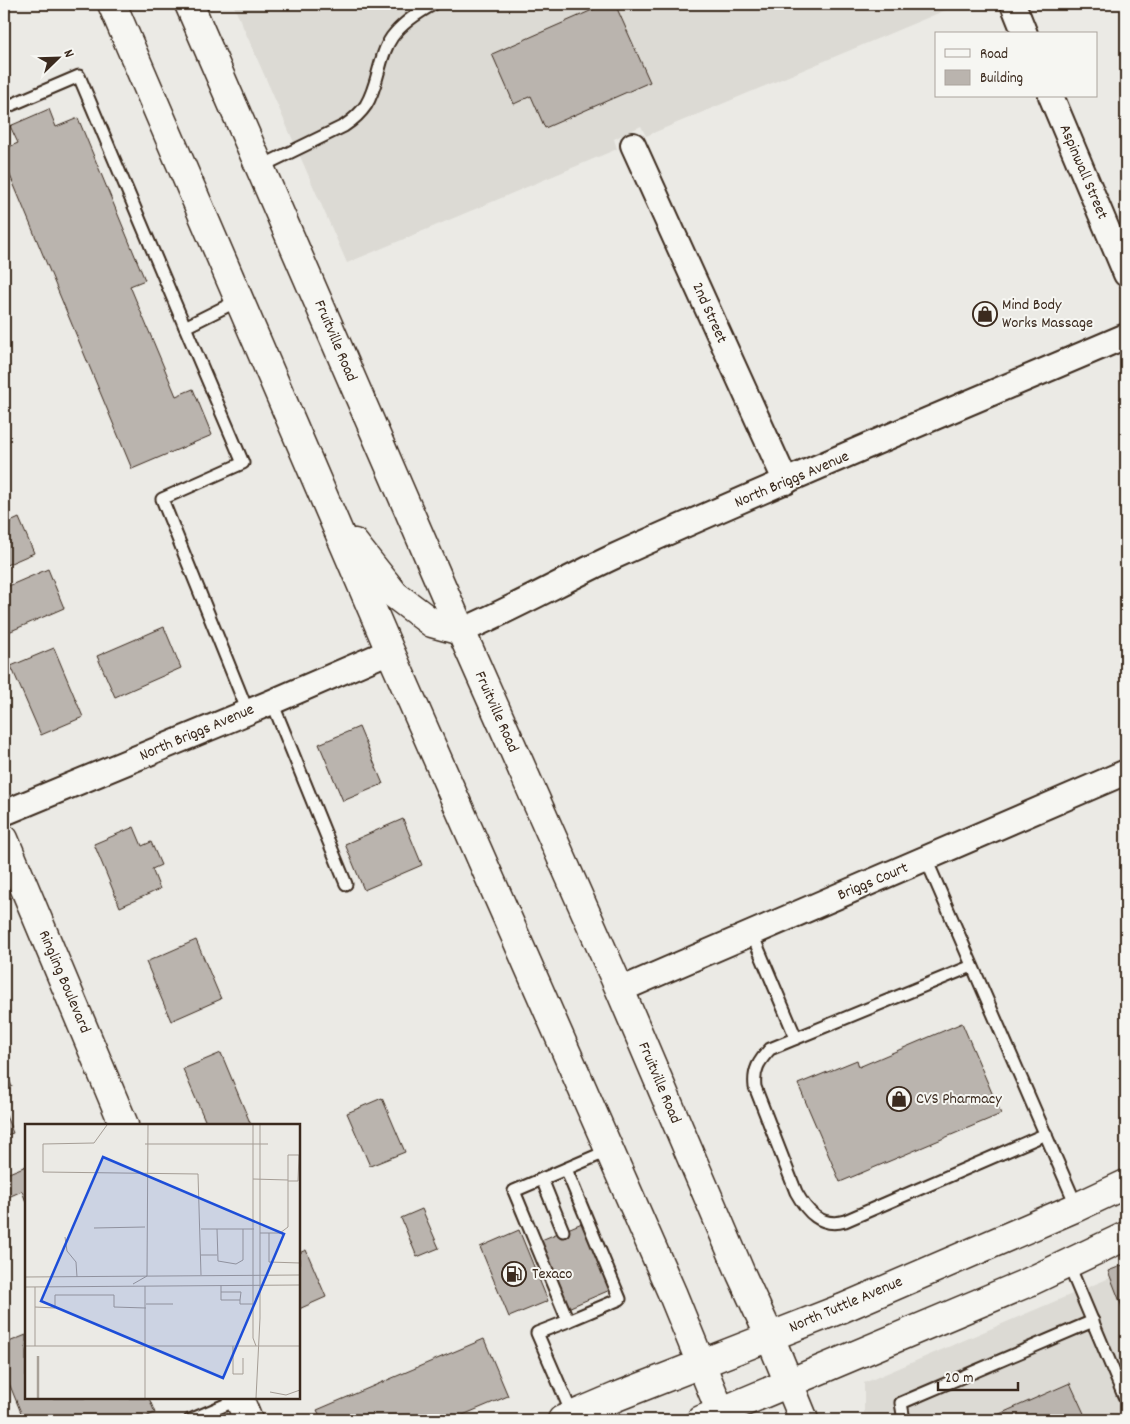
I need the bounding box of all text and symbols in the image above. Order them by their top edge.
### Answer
north arrow [32,32,82,82]
legend [935,32,1098,98]
text: Road [980,44,1008,66]
text: N [58,47,79,61]
text: Building [980,68,1023,90]
street label: Aspinwall Street [1053,121,1113,223]
street label: 2nd Street [685,279,733,347]
place label: Mind Body Works Massage [1002,294,1093,335]
street label: Fruitville Road [307,297,363,385]
shop icon: Mind Body Works Massage [972,301,998,327]
street label: North Briggs Avenue [731,445,853,515]
street label: Fruitville Road [468,668,524,756]
street label: North Briggs Avenue [136,698,258,768]
street label: Briggs Court [834,857,912,907]
street label: Ringling Boulevard [32,927,96,1037]
street label: Fruitville Road [631,1039,687,1127]
shop icon: CVS Pharmacy [886,1086,912,1112]
place label: CVS Pharmacy [916,1088,1002,1111]
inset map [25,1124,300,1399]
fuel station icon: Texaco [501,1261,527,1287]
place label: Texaco [532,1263,572,1286]
street label: North Tuttle Avenue [786,1271,906,1339]
scale bar [938,1359,1018,1391]
text: 20 m [945,1368,973,1390]

